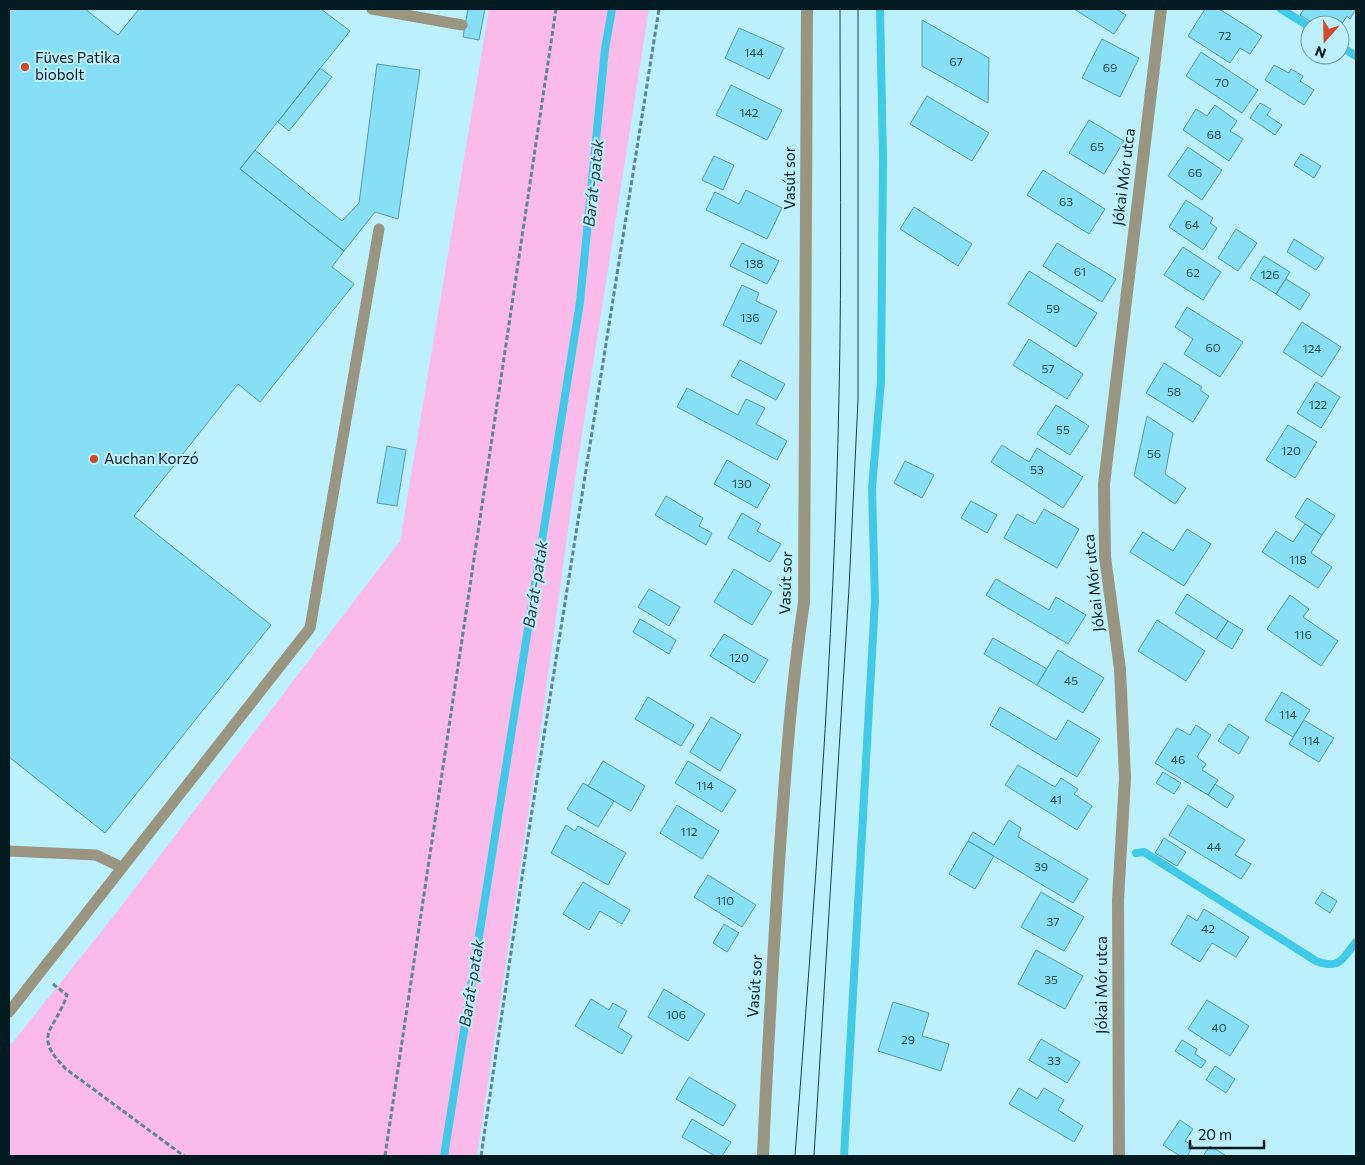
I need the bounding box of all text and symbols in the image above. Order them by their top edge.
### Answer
north arrow [1300,15,1350,65]
house number: 72 [1219,28,1232,42]
text: N [1313,43,1328,62]
house number: 144 [744,45,764,59]
place label: Füves Patika biobolt [35,48,120,83]
house number: 67 [949,54,963,68]
house number: 69 [1103,60,1117,74]
marker: Füves Patika biobolt [19,61,31,73]
house number: 70 [1215,75,1229,89]
house number: 142 [740,105,759,119]
street label: Jókai Mór utca [1108,127,1138,227]
house number: 68 [1207,127,1221,141]
water label: Barát-patak [578,138,607,228]
house number: 65 [1090,139,1104,153]
street label: Vasút sor [780,146,798,210]
house number: 66 [1188,165,1202,179]
house number: 63 [1059,194,1073,208]
house number: 64 [1185,217,1199,231]
house number: 138 [744,256,764,270]
house number: 61 [1074,264,1086,278]
house number: 62 [1186,265,1200,279]
house number: 126 [1260,267,1280,281]
house number: 59 [1046,301,1060,315]
house number: 136 [740,310,760,324]
house number: 60 [1205,340,1221,354]
house number: 124 [1303,341,1321,355]
house number: 57 [1041,361,1055,375]
house number: 58 [1167,384,1181,398]
house number: 122 [1309,397,1328,411]
house number: 55 [1056,422,1070,436]
house number: 120 [1281,443,1301,457]
house number: 56 [1147,446,1161,460]
place label: Auchan Korzó [104,449,199,467]
marker: Auchan Korzó [88,453,100,465]
house number: 53 [1030,462,1044,476]
house number: 130 [732,476,752,490]
street label: Jókai Mór utca [1079,534,1107,633]
water label: Barát-patak [518,539,551,629]
street label: Vasút sor [775,551,795,615]
house number: 118 [1289,552,1307,566]
house number: 116 [1294,627,1312,641]
house number: 120 [729,650,749,664]
house number: 45 [1064,673,1078,687]
house number: 114 [1279,707,1297,721]
house number: 114 [1302,733,1320,747]
house number: 46 [1171,752,1185,766]
house number: 114 [696,778,714,792]
house number: 41 [1050,792,1062,806]
house number: 112 [681,824,698,838]
house number: 44 [1207,839,1221,853]
house number: 39 [1034,859,1048,873]
house number: 110 [716,893,734,907]
house number: 37 [1046,914,1060,928]
house number: 42 [1201,921,1215,935]
street label: Jókai Mór utca [1092,936,1110,1034]
water label: Barát-patak [454,938,487,1028]
street label: Vasút sor [743,954,765,1018]
house number: 35 [1044,972,1058,986]
house number: 106 [666,1007,686,1021]
house number: 40 [1211,1020,1227,1034]
house number: 29 [901,1032,915,1046]
house number: 33 [1047,1053,1061,1067]
scale bar [1190,1118,1264,1150]
text: 20 m [1198,1125,1232,1143]

